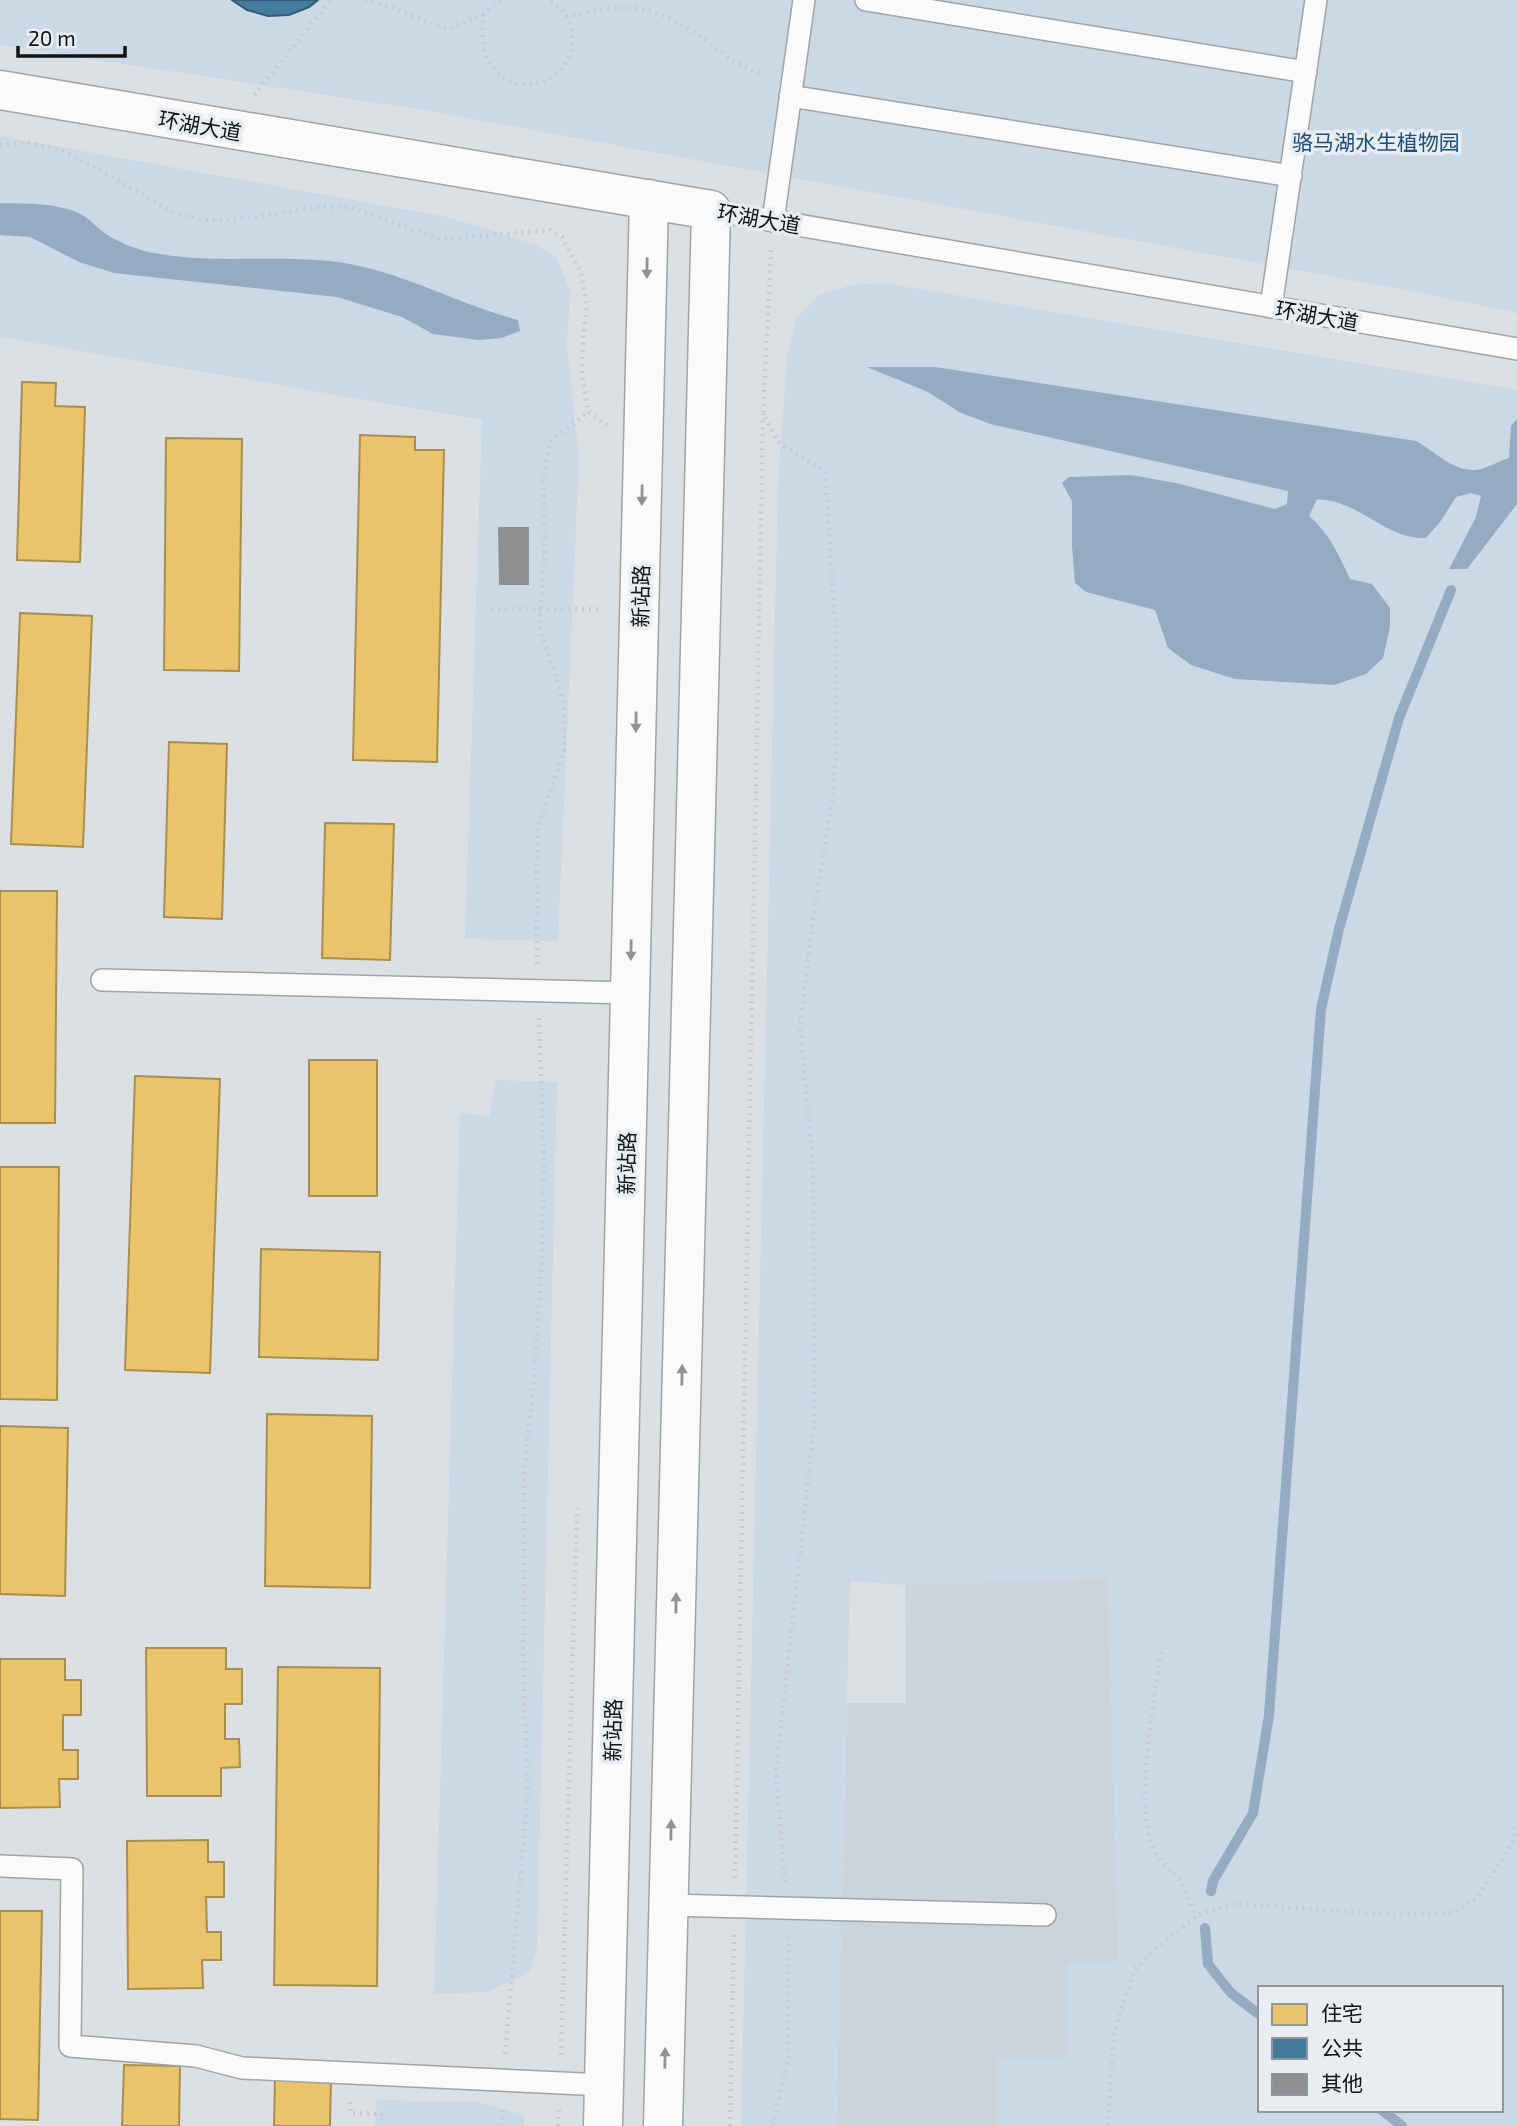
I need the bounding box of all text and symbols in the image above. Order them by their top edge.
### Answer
scale bar [18,14,124,58]
text: 20 m [28,25,76,50]
street label: 环湖大道 [156,105,244,145]
park label: 骆马湖水生植物园 [1292,129,1460,154]
street label: 环湖大道 [715,198,803,238]
one-way arrow [642,257,653,279]
street label: 环湖大道 [1273,295,1361,335]
one-way arrow [636,484,648,506]
street label: 新站路 [627,564,653,628]
one-way arrow [631,712,642,734]
one-way arrow [625,939,637,961]
street label: 新站路 [613,1131,639,1195]
one-way arrow [676,1364,688,1386]
one-way arrow [671,1592,682,1614]
street label: 新站路 [599,1698,625,1762]
one-way arrow [665,1819,676,1841]
legend [1258,1986,1503,2112]
text: 住宅 [1321,2000,1363,2025]
text: 公共 [1321,2035,1363,2060]
one-way arrow [659,2047,671,2069]
text: 其他 [1321,2070,1363,2095]

